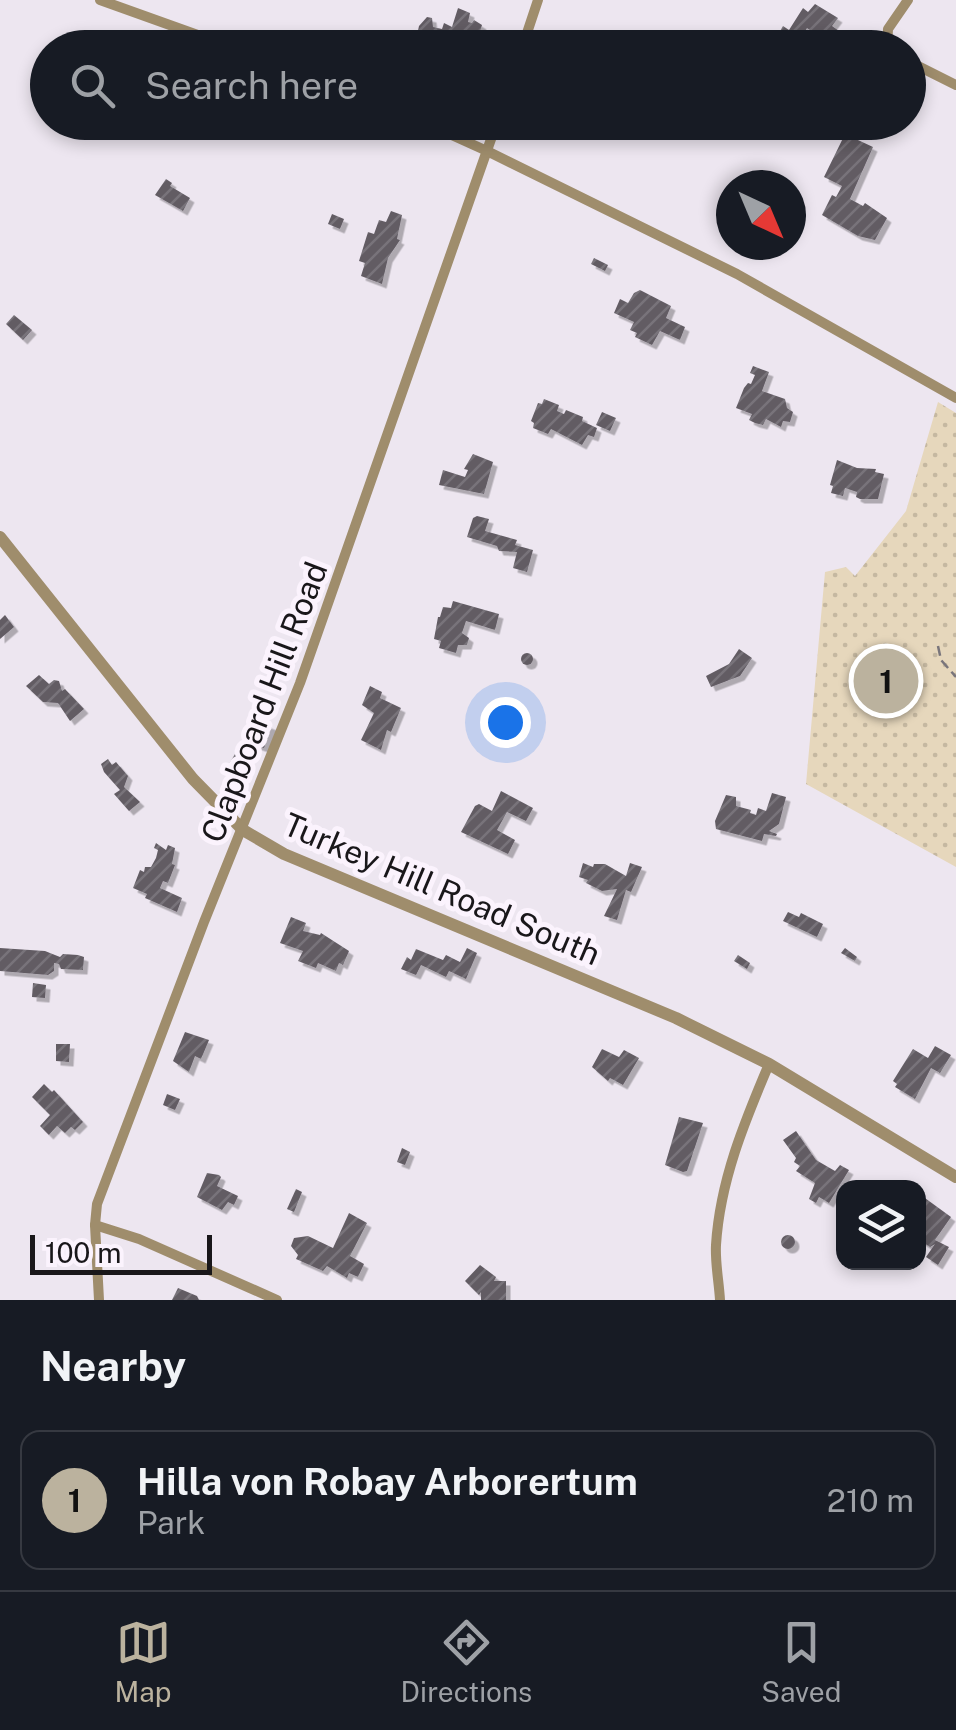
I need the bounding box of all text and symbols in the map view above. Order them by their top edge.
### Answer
search box [30,30,926,140]
icon: search [65,58,120,113]
text: Search here [145,63,358,108]
north arrow [716,170,806,260]
street label: Clapboard Hill Road [193,557,335,847]
pin: 1 [854,644,918,718]
your location [480,697,531,748]
street label: Turkey Hill Road South [278,805,606,973]
map controls [836,1180,926,1270]
button: layers [836,1180,926,1270]
scale bar [30,1230,212,1274]
text: 100 m [45,1236,122,1269]
text: Nearby [40,1341,186,1390]
text: Hilla von Robay Arborertum [137,1459,638,1504]
text: 1 [68,1482,81,1519]
text: 210 m [827,1482,914,1519]
text: Park [137,1504,205,1541]
tab: Map [115,1615,171,1708]
tab: Directions [401,1615,532,1708]
tab: Saved [761,1615,841,1708]

